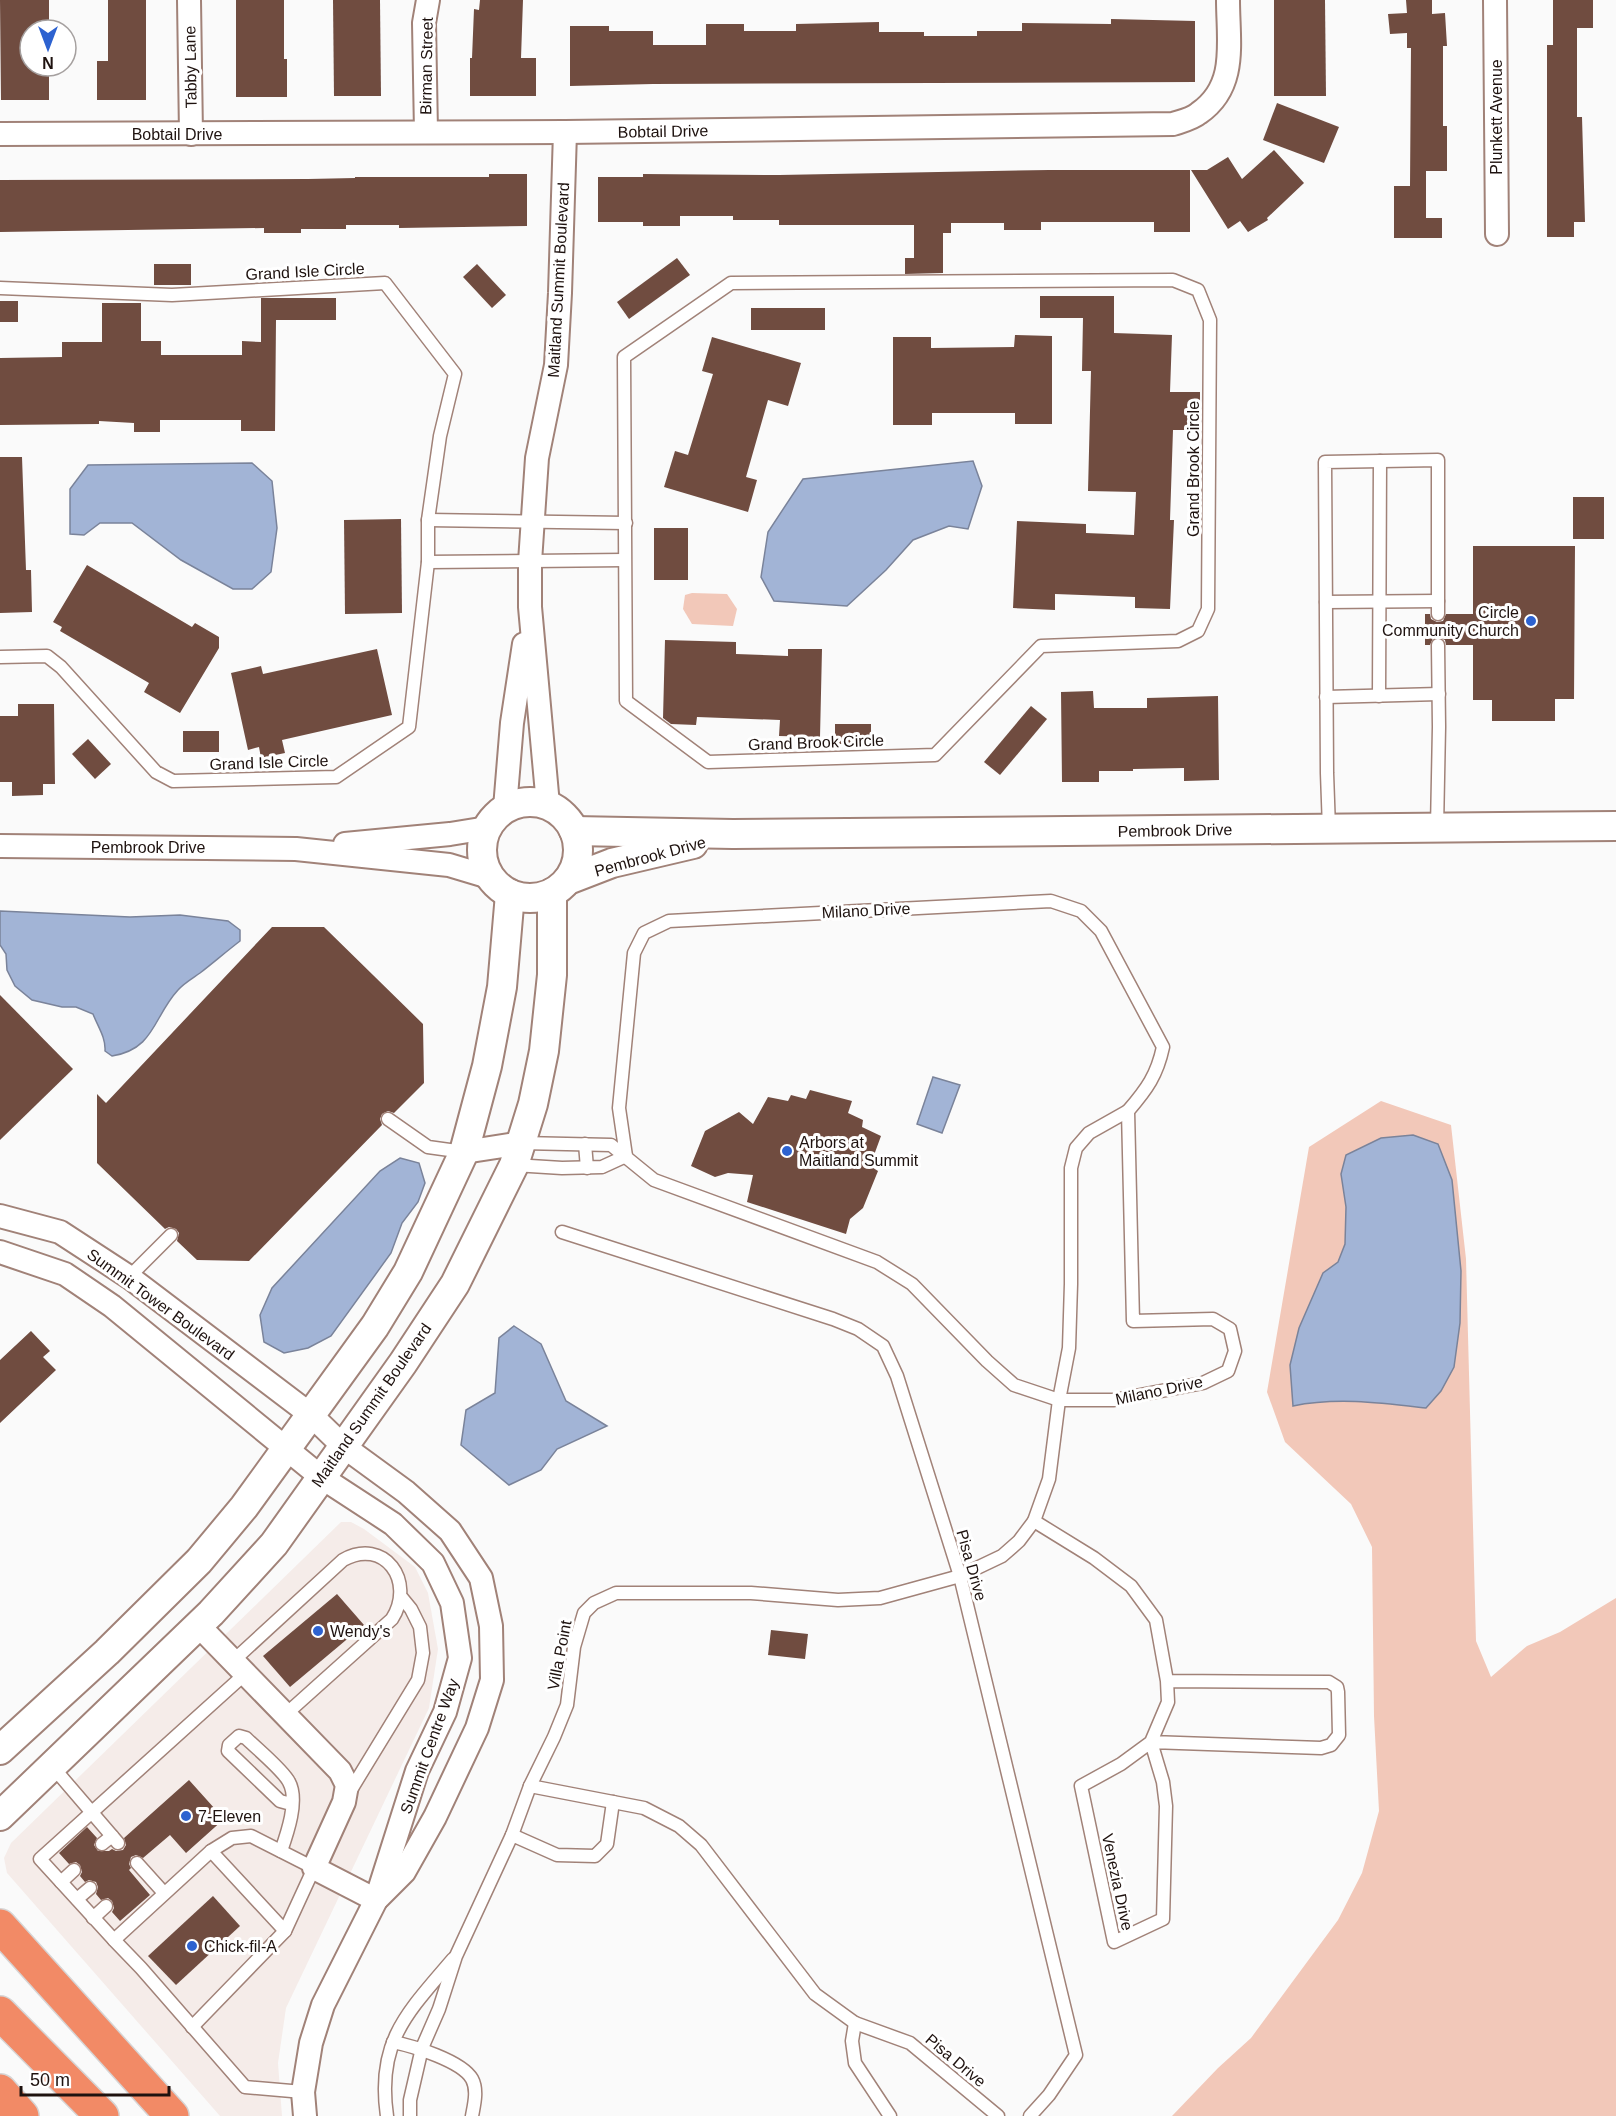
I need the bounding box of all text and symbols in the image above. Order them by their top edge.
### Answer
street label: Birman Street [417,16,436,115]
north arrow [18,18,78,78]
street label: Tabby Lane [181,25,200,109]
text: N [42,54,54,71]
street label: Plunkett Avenue [1488,59,1505,175]
street label: Bobtail Drive [618,122,709,141]
street label: Bobtail Drive [132,126,222,143]
street label: Maitland Summit Boulevard [545,182,572,378]
street label: Grand Isle Circle [245,260,365,283]
street label: Grand Brook Circle [1185,401,1202,537]
place label: Circle Community Church [1382,604,1519,639]
marker: Circle Community Church [1524,614,1538,628]
street label: Grand Brook Circle [748,732,884,753]
street label: Grand Isle Circle [209,752,329,773]
street label: Pembrook Drive [1118,821,1233,840]
street label: Pembrook Drive [593,833,708,880]
street label: Pembrook Drive [91,839,205,856]
street label: Milano Drive [821,900,911,921]
place label: Arbors at Maitland Summit [799,1134,919,1169]
marker: Arbors at Maitland Summit [780,1144,794,1158]
street label: Summit Tower Boulevard [84,1245,238,1363]
street label: Maitland Summit Boulevard [308,1320,434,1490]
street label: Milano Drive [1114,1373,1204,1408]
street label: Pisa Drive [953,1528,990,1603]
street label: Villa Point [544,1618,575,1691]
place label: Wendy's [330,1623,391,1640]
marker: Wendy's [311,1624,325,1638]
street label: Summit Centre Way [397,1676,462,1816]
place label: 7-Eleven [198,1808,261,1825]
marker: 7-Eleven [179,1809,193,1823]
street label: Venezia Drive [1099,1832,1136,1932]
place label: Chick-fil-A [204,1938,277,1955]
marker: Chick-fil-A [185,1939,199,1953]
street label: Pisa Drive [922,2030,989,2090]
scale bar [21,2059,170,2097]
text: 50 m [30,2070,70,2090]

